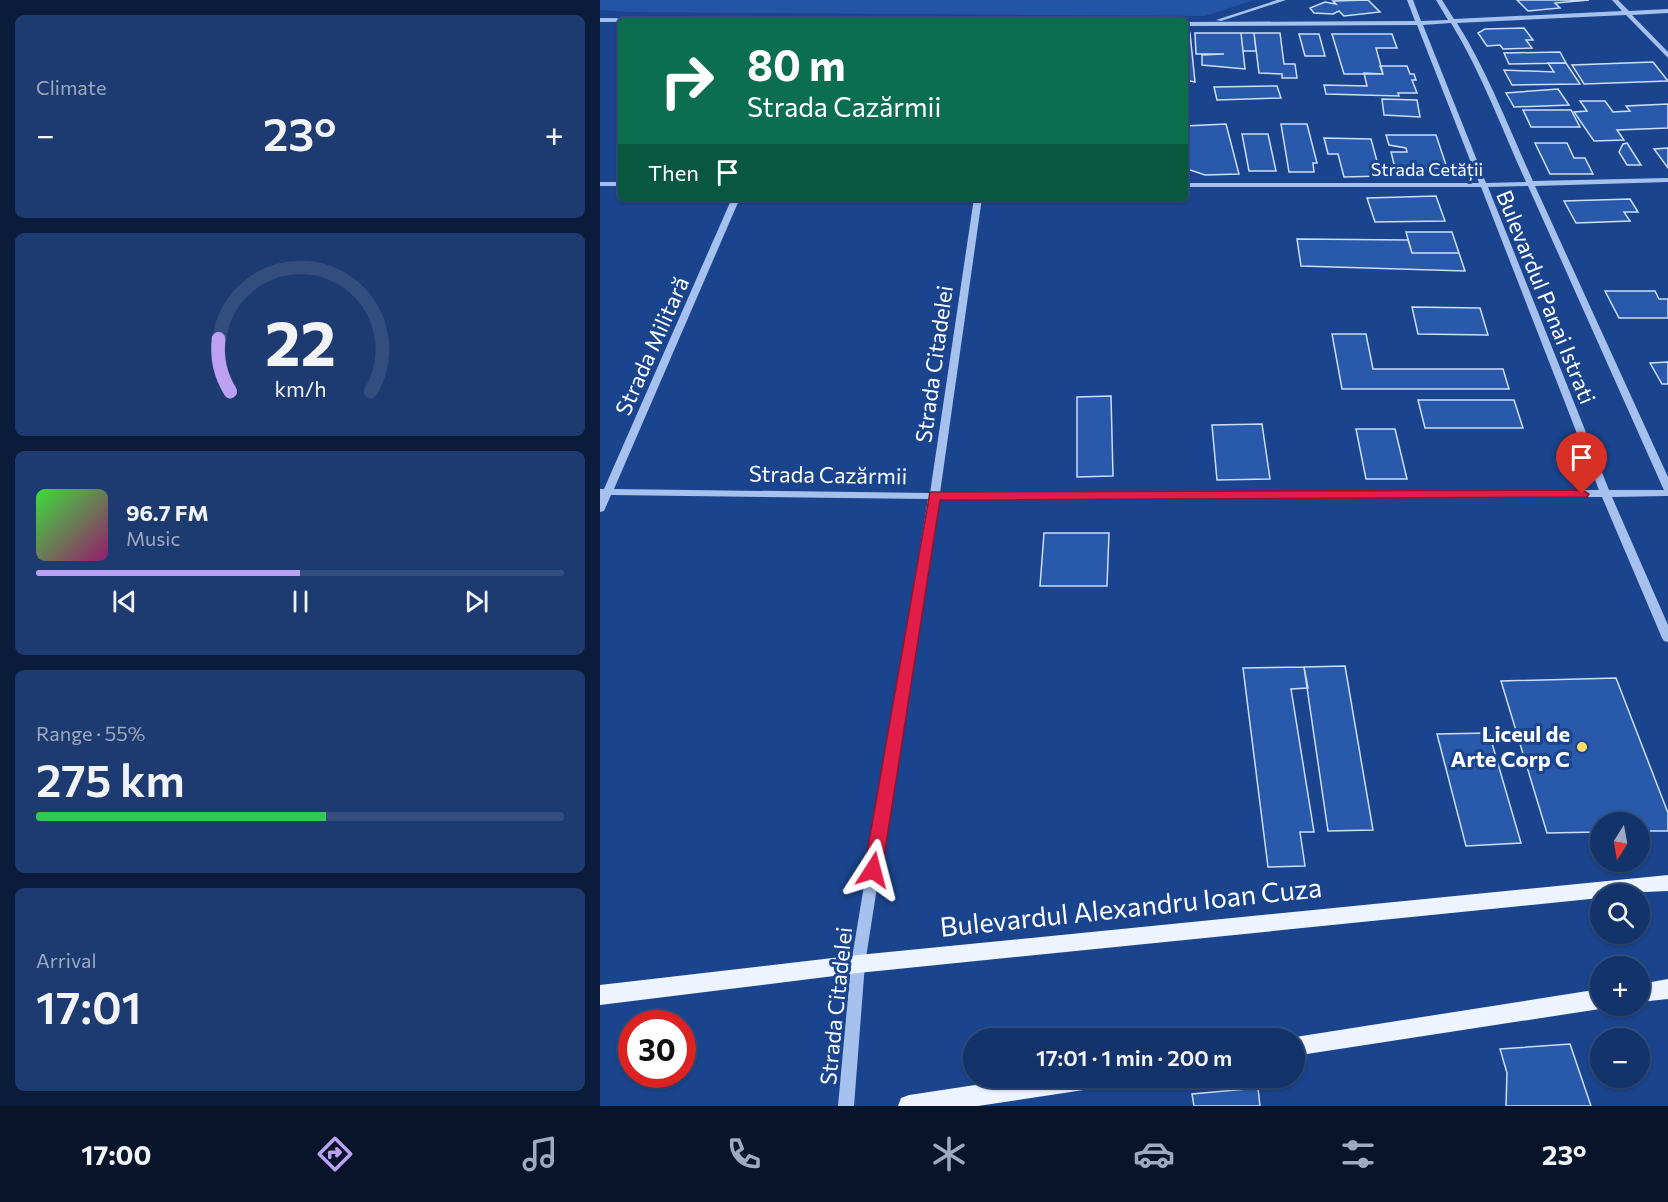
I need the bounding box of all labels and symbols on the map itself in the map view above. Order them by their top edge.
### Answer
street label: Strada Cetății [1371,158,1483,181]
street label: Bulevardul Panai Istrati [1491,186,1602,408]
street label: Strada Militară [609,272,694,419]
street label: Strada Citadelei [909,284,958,444]
pin [1556,432,1607,494]
street label: Strada Cazărmii [749,460,907,489]
place label: Liceul de Arte Corp C [1451,720,1570,772]
marker: Liceul de Arte Corp C [1575,740,1589,754]
north arrow [1590,812,1650,872]
position arrow [841,838,905,902]
street label: Bulevardul Alexandru Ioan Cuza [938,870,1323,943]
street label: Strada Citadelei [814,926,857,1086]
speed limit sign: 30 [618,1010,696,1088]

